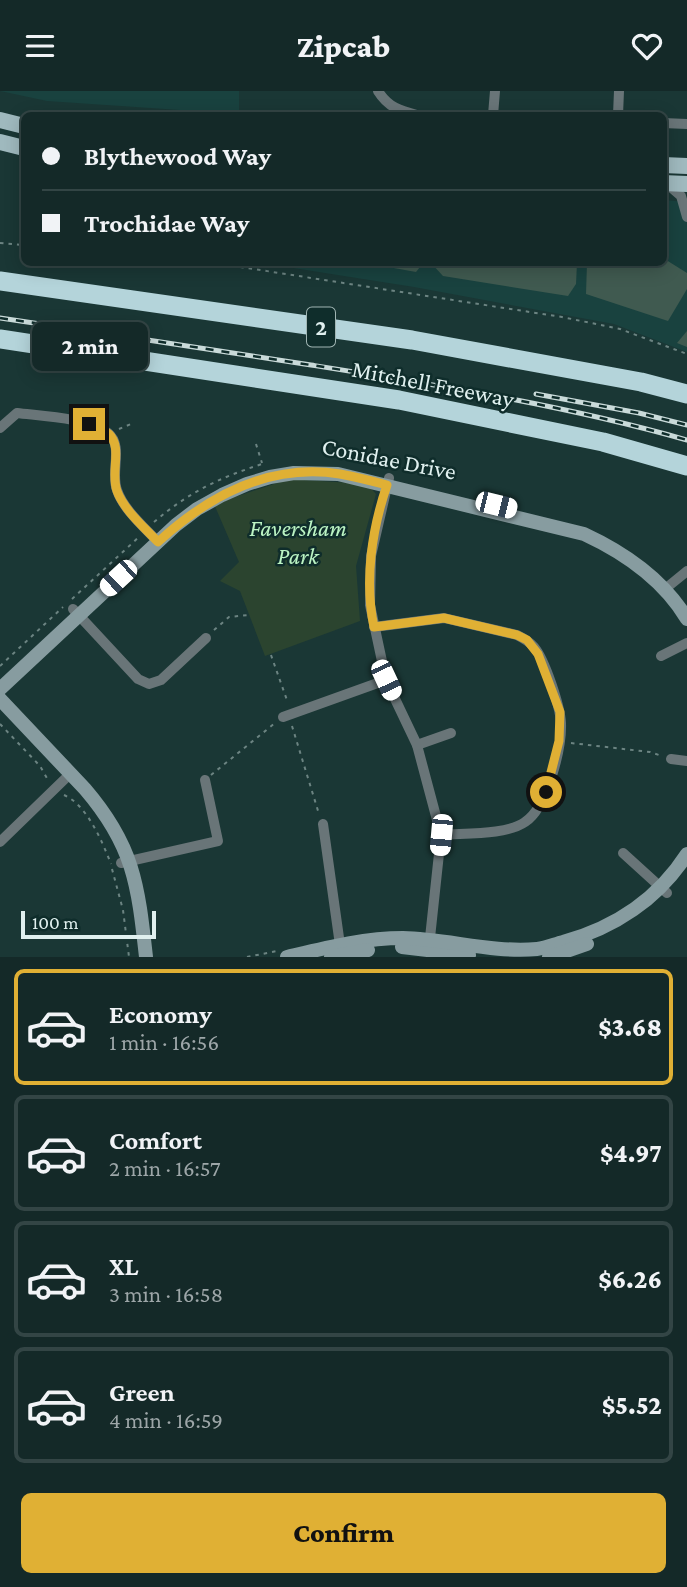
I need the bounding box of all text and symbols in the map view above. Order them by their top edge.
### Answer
icon: menu [21,27,59,65]
icon: heart [628,27,666,65]
text: Zipcab [297,28,390,64]
text: Blythewood Way [84,142,271,171]
text: Trochidae Way [84,209,249,238]
road number: 2 [307,307,335,347]
callout: 2 min [31,323,147,371]
text: 2 min [62,333,118,359]
street label: Mitchell Freeway [350,355,517,413]
route end [73,408,105,440]
street label: Conidae Drive [320,432,458,485]
car [474,490,519,520]
park label: Faversham Park [249,514,347,569]
car [96,556,141,600]
car [368,657,405,703]
route start [530,776,562,808]
car [429,813,454,857]
scale bar [21,908,156,940]
text: 100 m [32,912,79,933]
icon: car [25,996,88,1059]
text: Economy [109,1000,212,1029]
text: $3.68 [598,1013,662,1042]
text: 1 min · 16:56 [109,1029,219,1055]
icon: car [25,1122,88,1185]
text: Comfort [109,1126,202,1155]
text: $4.97 [600,1139,662,1168]
text: 2 min · 16:57 [109,1155,221,1181]
icon: car [25,1248,88,1311]
text: XL [109,1252,138,1281]
text: $6.26 [598,1265,662,1294]
text: 3 min · 16:58 [109,1281,223,1307]
icon: car [25,1374,88,1437]
text: Green [109,1378,175,1407]
text: $5.52 [602,1391,662,1420]
text: 4 min · 16:59 [109,1407,223,1433]
button: Confirm [21,1493,666,1573]

